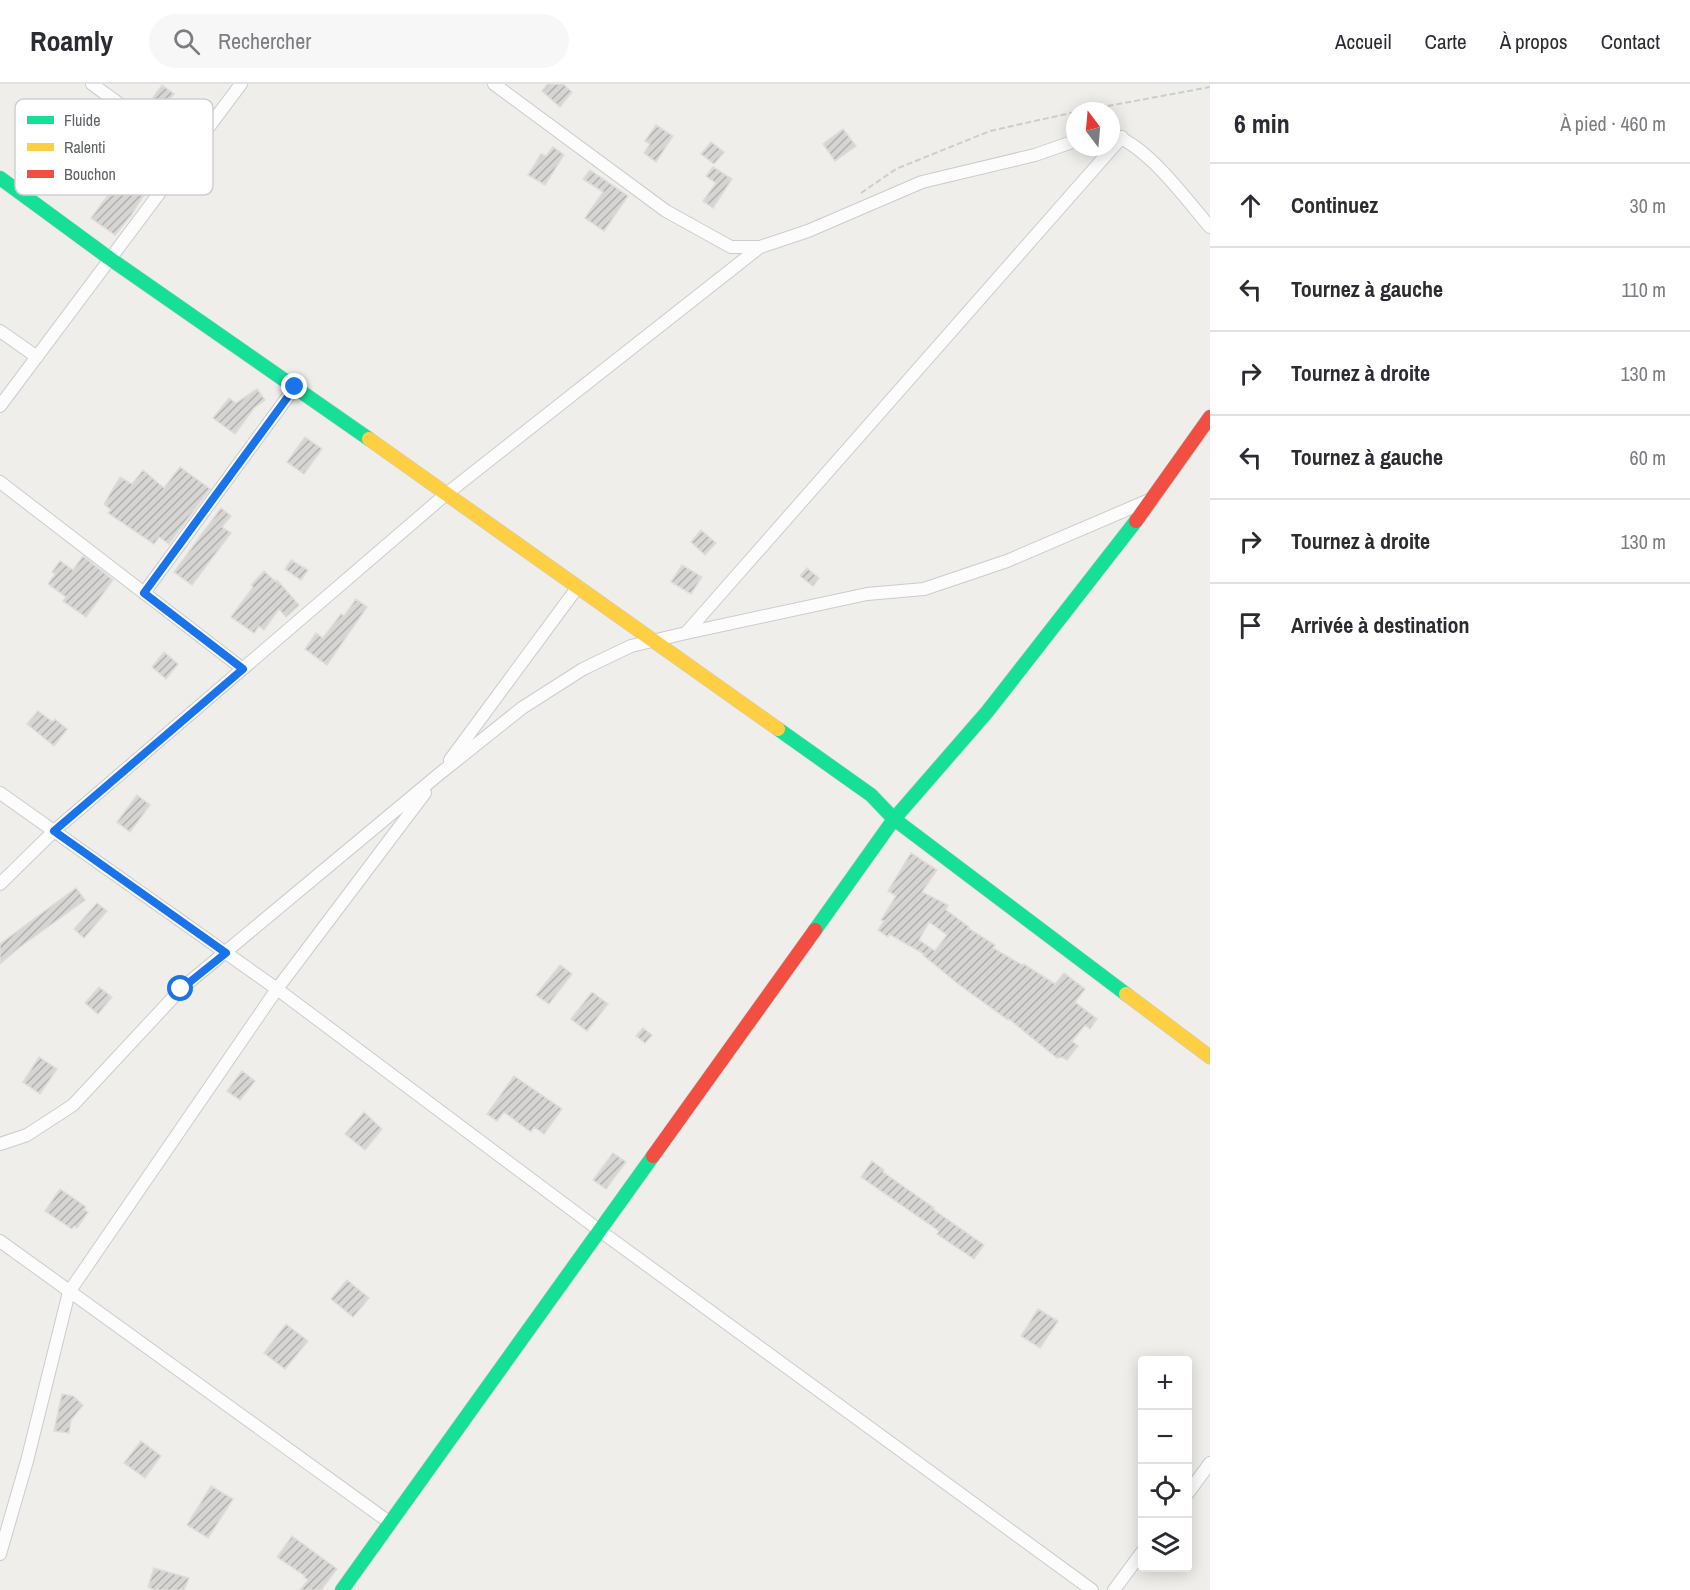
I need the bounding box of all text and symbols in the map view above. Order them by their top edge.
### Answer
search box [149,14,569,68]
text: Roamly [30,22,113,60]
icon: search [170,25,203,58]
text: Rechercher [218,26,311,56]
text: Accueil [1335,27,1392,56]
text: Carte [1425,27,1467,56]
text: À propos [1500,27,1568,56]
text: Contact [1601,27,1660,56]
legend [15,99,213,195]
north arrow [1066,102,1120,156]
text: 6 min [1234,106,1290,141]
text: Fluide [64,109,100,131]
text: À pied · 460 m [1560,110,1666,137]
text: Ralenti [64,136,106,158]
text: Bouchon [64,163,116,185]
icon: ahead [1234,189,1267,222]
text: Continuez [1291,190,1378,220]
text: 30 m [1630,192,1666,219]
icon: left [1234,273,1267,306]
text: Tournez à gauche [1291,274,1443,304]
text: 110 m [1622,276,1666,303]
icon: right [1234,357,1267,390]
text: Tournez à droite [1291,358,1430,388]
text: 130 m [1620,360,1666,387]
route end [281,373,307,399]
icon: left [1234,441,1267,474]
text: Tournez à gauche [1291,442,1443,472]
text: 60 m [1630,444,1666,471]
icon: right [1234,525,1267,558]
text: Tournez à droite [1291,526,1430,556]
text: 130 m [1620,528,1666,555]
icon: arrive [1234,609,1267,642]
text: Arrivée à destination [1291,610,1469,640]
route start [167,975,193,1001]
map controls [1138,1356,1192,1572]
button: + [1138,1356,1192,1410]
button: − [1138,1410,1192,1464]
button: locate [1138,1464,1192,1518]
button: layers [1138,1518,1192,1572]

